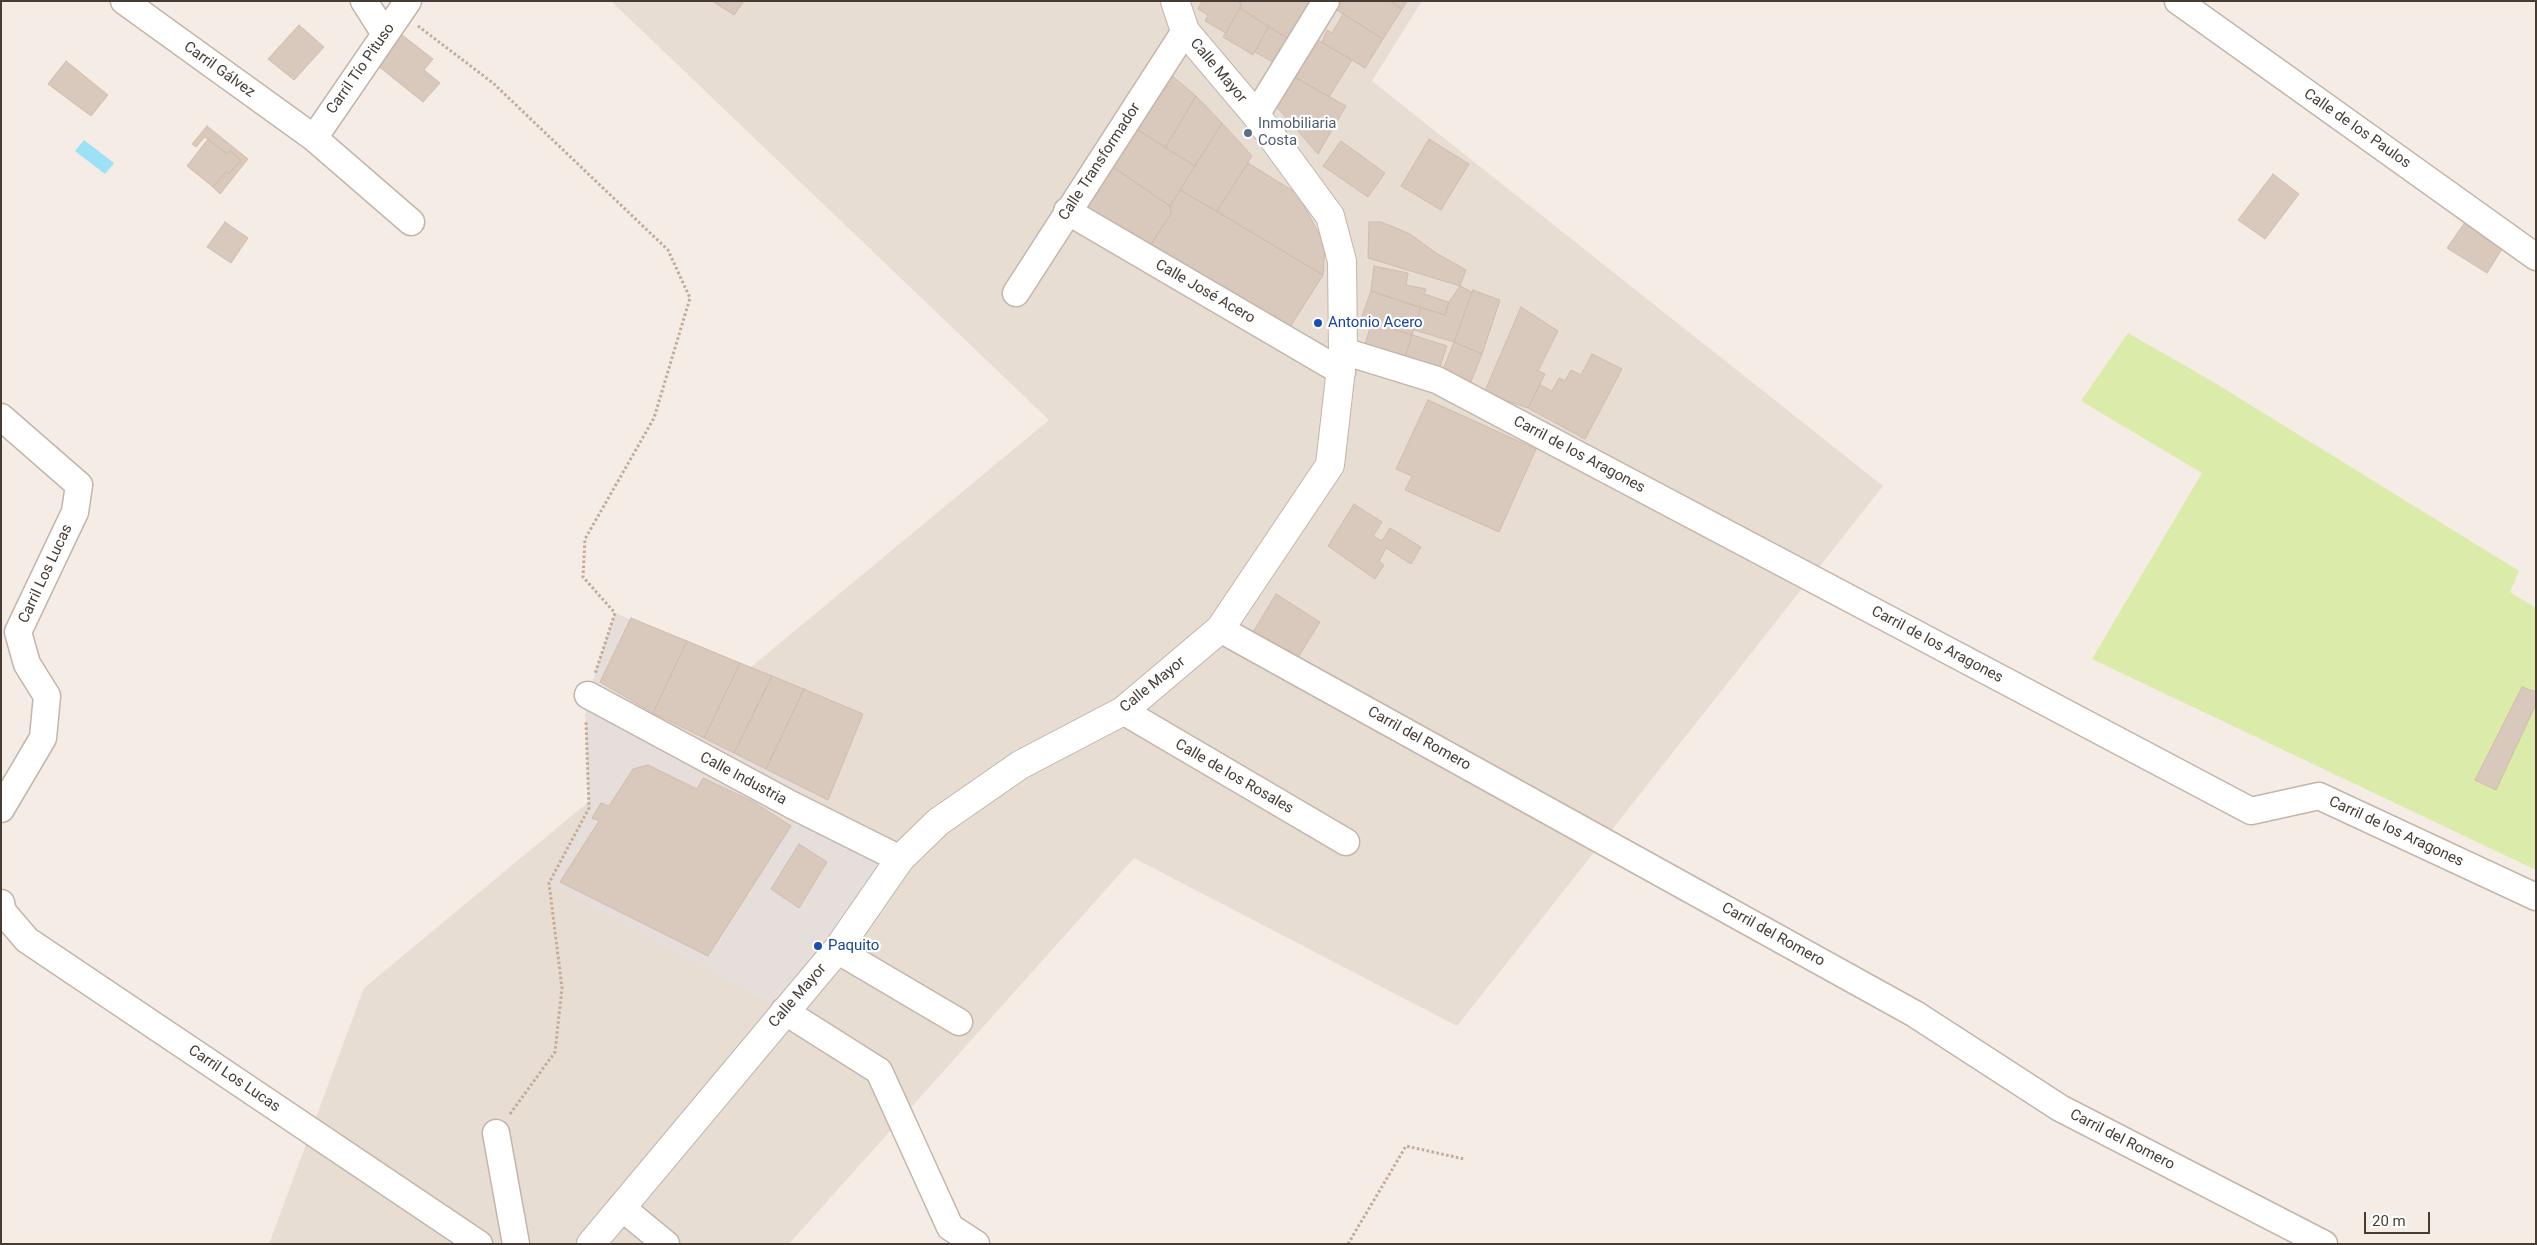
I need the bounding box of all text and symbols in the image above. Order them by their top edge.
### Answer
street label: Carril Tío Pituso [323,20,399,118]
street label: Calle Mayor [1186,35,1250,107]
street label: Carril Gálvez [180,38,258,102]
street label: Calle de los Paulos [2300,85,2414,173]
street label: Calle Transformador [1055,100,1145,224]
place label: Inmobiliaria Costa [1258,115,1336,150]
marker: Inmobiliaria Costa [1242,127,1254,139]
street label: Calle José Acero [1152,256,1258,328]
place label: Antonio Acero [1328,314,1423,332]
marker: Antonio Acero [1312,317,1324,329]
street label: Carril de los Aragones [1510,413,1648,497]
street label: Carril Los Lucas [15,522,77,626]
street label: Carril de los Aragones [1868,603,2006,687]
street label: Calle Mayor [1117,653,1189,717]
street label: Carril del Romero [1364,703,1474,775]
street label: Calle de los Rosales [1172,736,1296,818]
street label: Calle Industria [697,749,789,809]
street label: Carril de los Aragones [2326,793,2466,871]
street label: Carril del Romero [1718,899,1828,971]
place label: Paquito [828,937,879,955]
marker: Paquito [812,940,824,952]
street label: Calle Mayor [765,960,831,1032]
street label: Carril Los Lucas [185,1042,283,1116]
street label: Carril del Romero [2067,1106,2177,1174]
scale bar [2367,1202,2433,1234]
text: 20 m [2372,1212,2406,1230]

